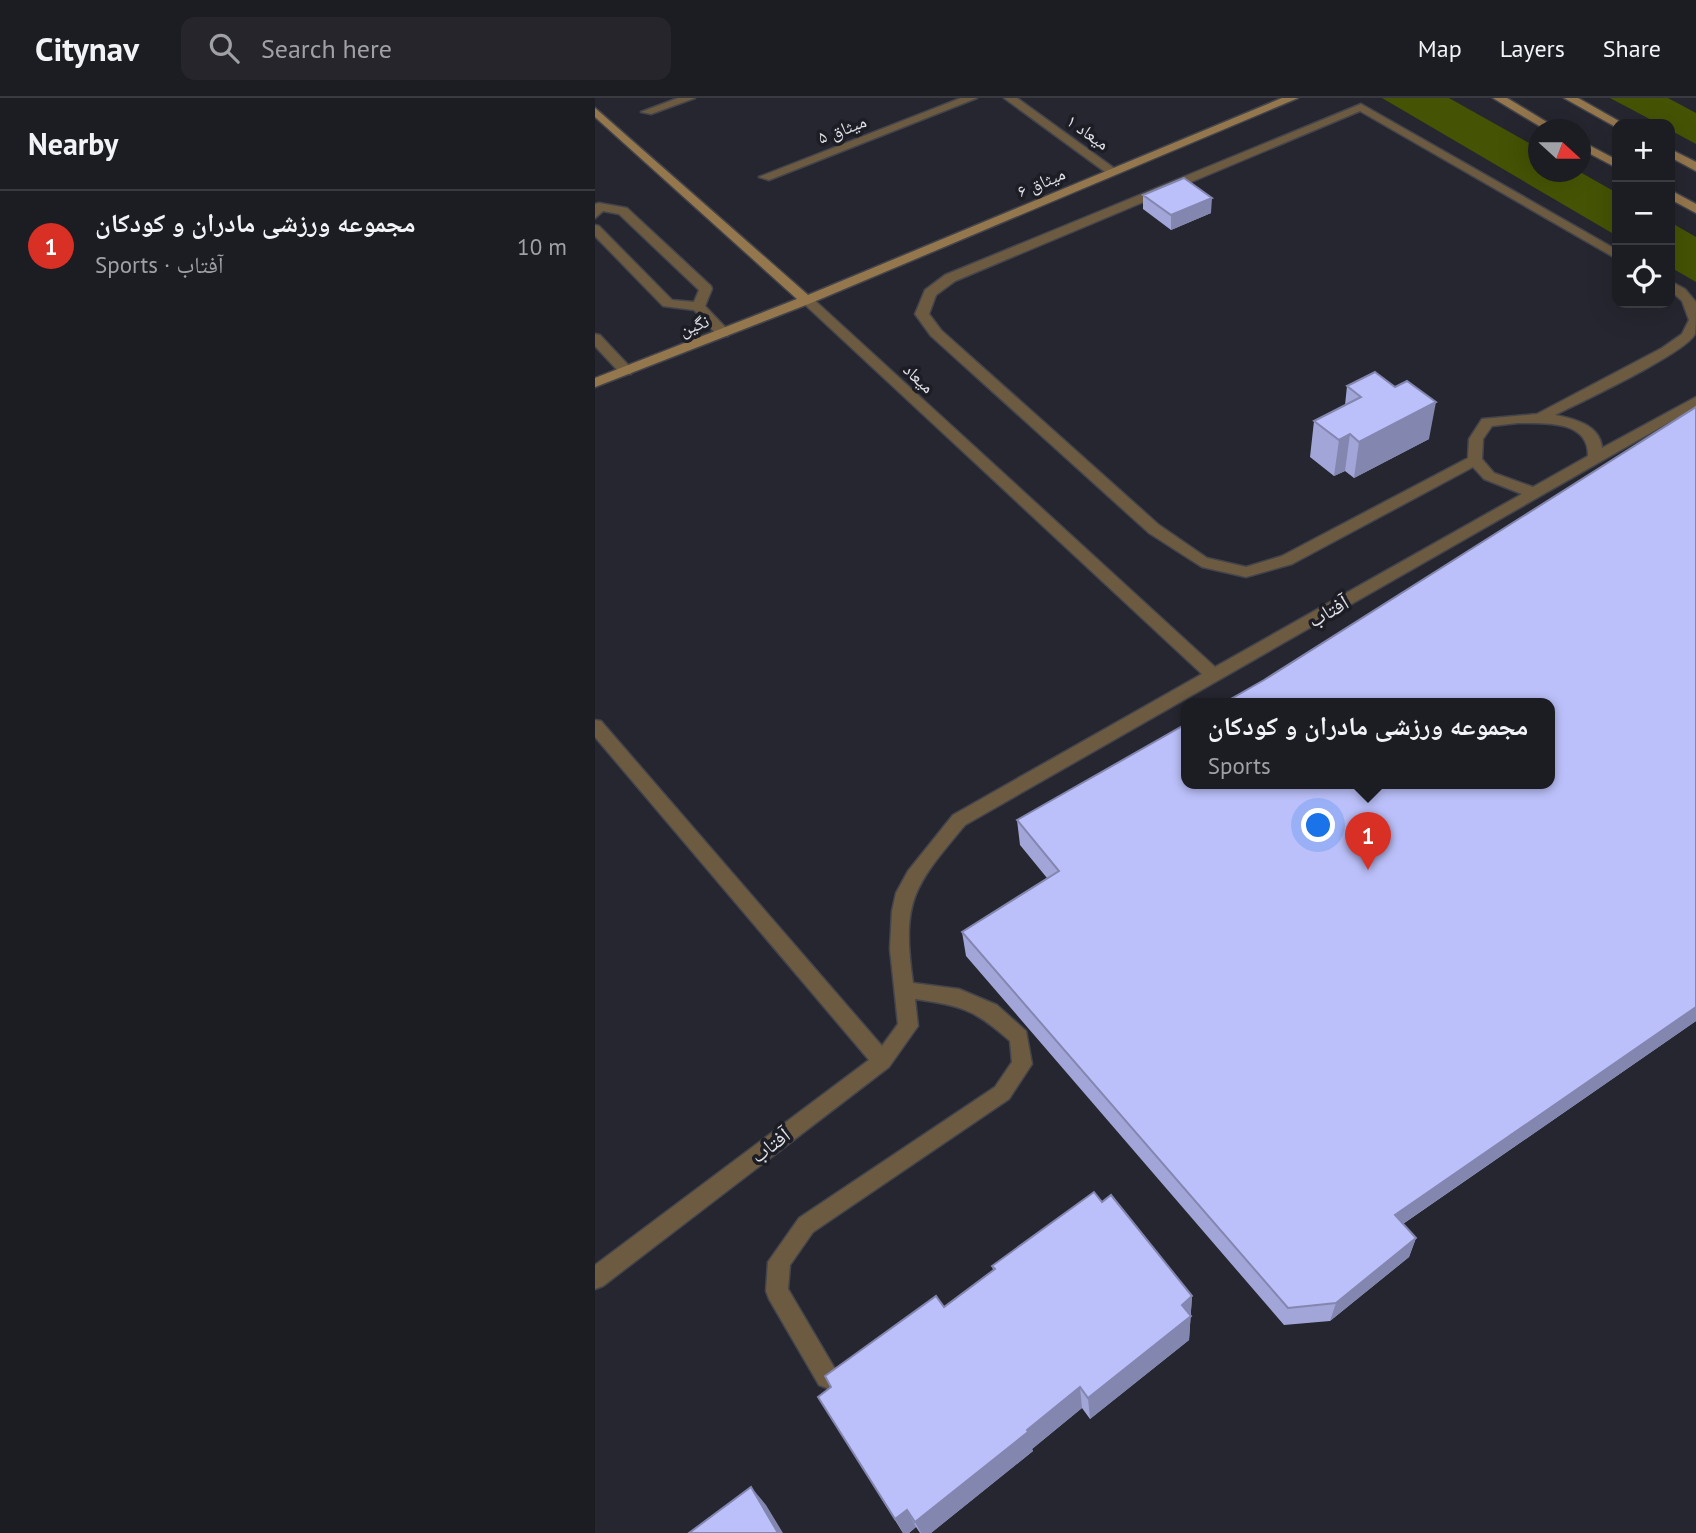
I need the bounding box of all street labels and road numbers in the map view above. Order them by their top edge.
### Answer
street label: میثاق ۵ [814,109,870,149]
street label: میعاد ۱ [1062,109,1114,155]
street label: میثاق ۶ [1013,162,1069,202]
street label: نگین [676,309,712,341]
street label: میعاد [899,358,939,398]
street label: آفتاب [1303,588,1354,633]
street label: آفتاب [745,1121,796,1169]

